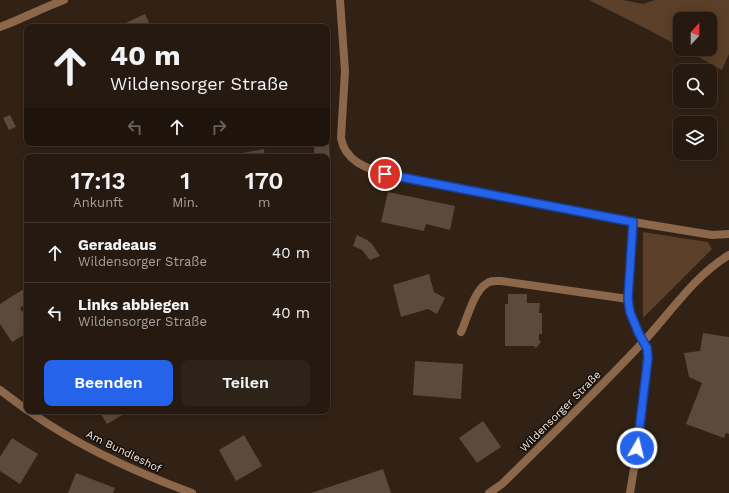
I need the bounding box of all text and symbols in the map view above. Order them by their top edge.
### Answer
north arrow [673,12,717,56]
map controls [673,12,717,160]
text: 40 m [110,39,180,72]
icon: ahead [44,40,96,92]
button: search [673,64,717,108]
text: Wildensorger Straße [110,73,288,94]
icon: left [124,116,146,138]
icon: ahead [166,116,188,138]
icon: right [208,116,230,138]
button: layers [673,116,717,160]
pin [368,157,402,191]
icon: arrive [374,163,396,185]
text: 17:13 [70,167,126,195]
text: 1 [180,167,190,195]
text: 170 [245,167,284,195]
text: Ankunft [73,195,123,210]
text: Min. [172,195,198,210]
text: m [258,195,270,210]
text: Geradeaus [78,236,157,254]
icon: ahead [44,242,66,264]
text: 40 m [272,244,310,262]
text: Wildensorger Straße [78,254,207,269]
text: Links abbiegen [78,296,189,314]
icon: left [44,302,66,324]
text: 40 m [272,304,310,322]
text: Wildensorger Straße [78,314,207,329]
button: Beenden [44,360,173,406]
button: Teilen [181,360,310,406]
street label: Wildensorger Straße [517,368,604,455]
position arrow [616,427,658,469]
street label: Am Bundleshof [84,428,164,476]

